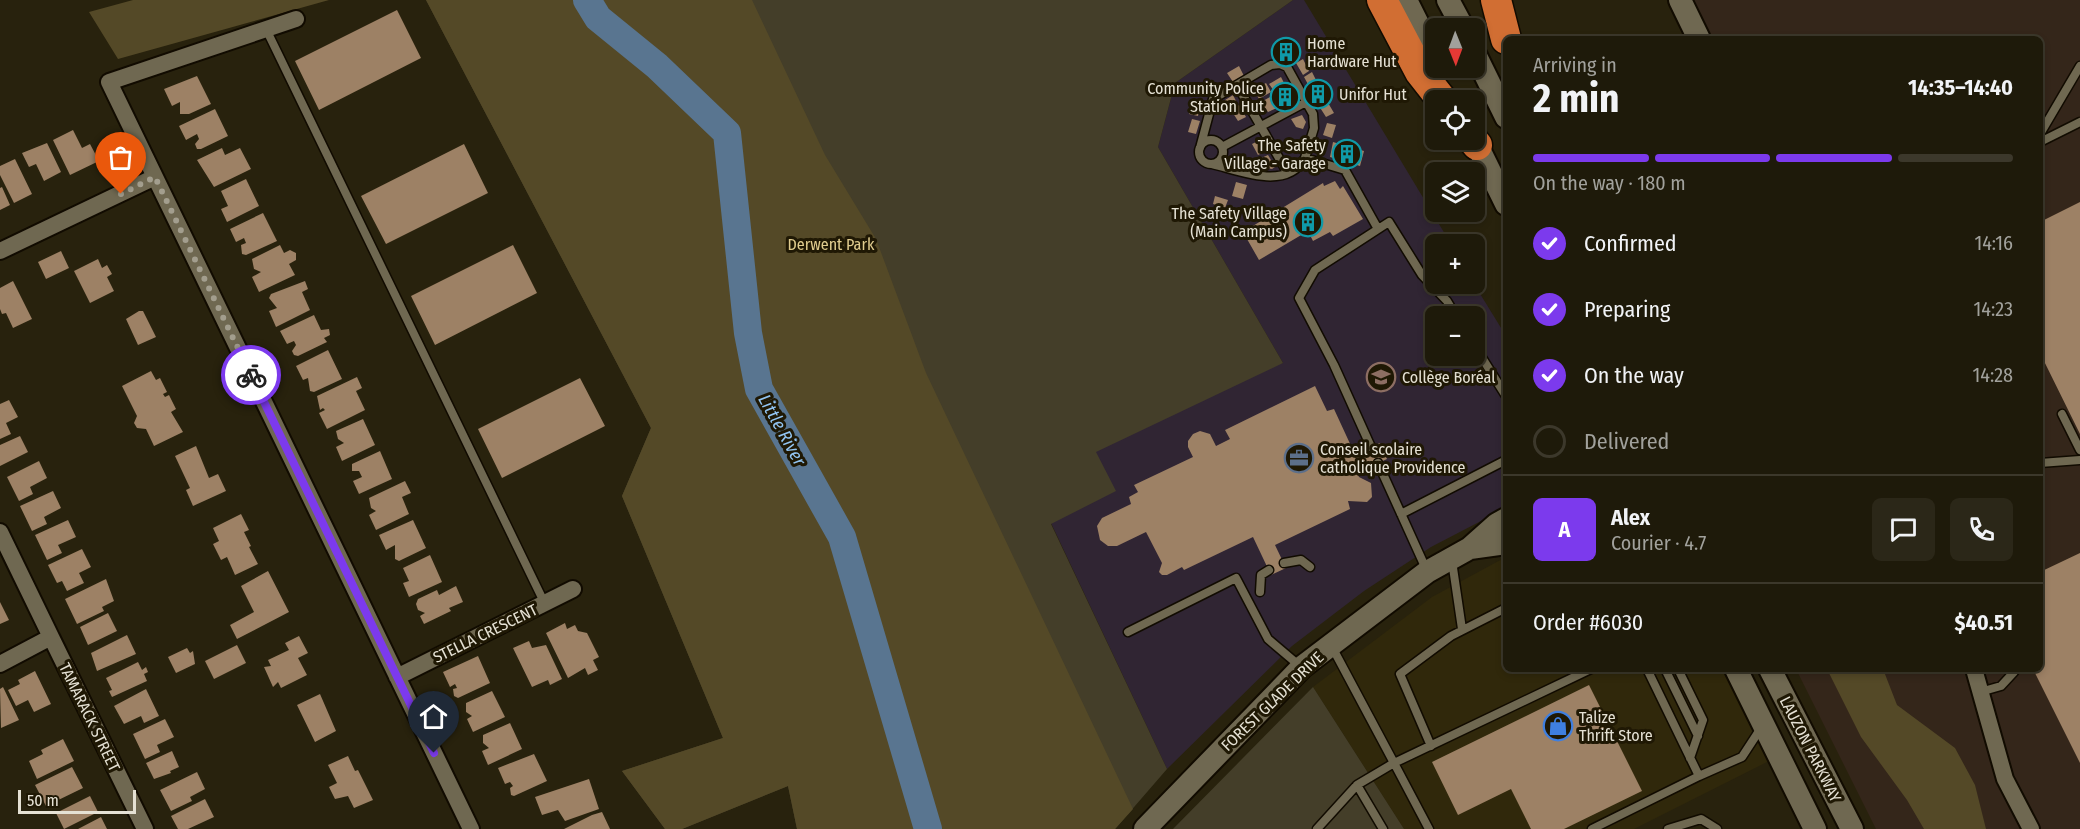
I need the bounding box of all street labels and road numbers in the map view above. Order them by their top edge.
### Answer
street label: STELLA CRESCENT [430,600,541,667]
street label: FOREST GLADE DRIVE [1217,648,1327,755]
street label: TAMARACK STREET [55,660,124,775]
street label: LAUZON PARKWAY [1776,693,1845,805]

